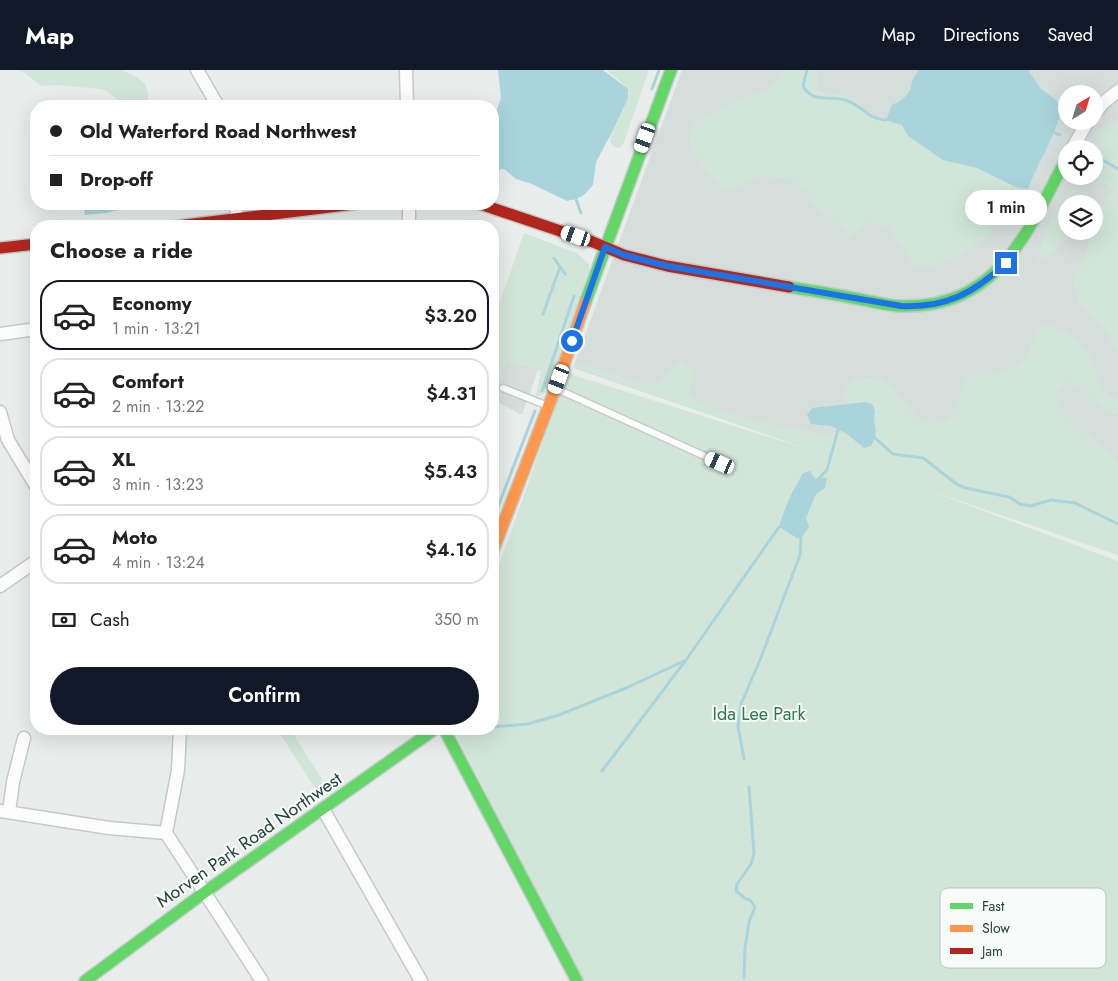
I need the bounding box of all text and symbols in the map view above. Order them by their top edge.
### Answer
text: Map [25,18,74,53]
text: Map [882,22,915,48]
text: Directions [943,22,1019,48]
text: Saved [1047,22,1093,48]
north arrow [1058,85,1102,130]
map controls [1058,85,1103,240]
text: Old Waterford Road Northwest [80,118,356,145]
car [632,121,657,155]
button: locate [1058,140,1103,185]
text: Drop-off [80,166,153,193]
callout: 1 min [965,190,1047,226]
button: layers [1058,195,1103,240]
text: 1 min [987,196,1025,219]
car [559,224,592,248]
text: Choose a ride [50,234,193,266]
route end [995,252,1017,274]
text: Economy [112,290,192,317]
icon: car [52,293,97,338]
text: $3.20 [424,302,477,329]
text: 1 min · 13:21 [112,317,200,340]
route start [561,330,583,352]
car [546,362,571,396]
text: Comfort [112,368,184,395]
icon: car [52,371,97,416]
text: $4.31 [426,380,477,407]
text: 2 min · 13:22 [112,395,204,418]
text: XL [112,446,135,473]
icon: car [52,449,97,494]
car [703,450,736,476]
text: $5.43 [424,458,477,485]
text: 3 min · 13:23 [112,473,204,496]
text: Moto [112,524,157,551]
icon: car [52,527,97,572]
text: $4.16 [425,536,477,563]
text: 4 min · 13:24 [112,551,205,574]
icon: cash [50,606,78,634]
text: Cash [90,606,130,633]
text: 350 m [434,608,479,631]
button: Confirm [50,667,479,725]
park label: Ida Lee Park [713,701,806,727]
street label: Morven Park Road Northwest [151,766,348,914]
legend [940,888,1106,968]
text: Fast [982,896,1005,916]
text: Slow [982,918,1010,938]
text: Jam [980,941,1003,961]

